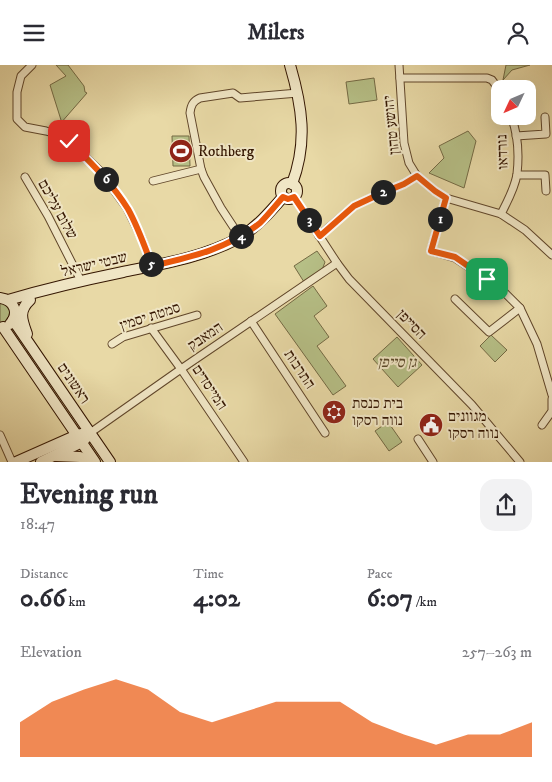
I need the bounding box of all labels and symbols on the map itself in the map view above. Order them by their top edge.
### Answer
north arrow [491,80,536,125]
street label: יהושע טהון [379,95,404,155]
pin [48,120,90,162]
street label: נורדאו [492,134,513,170]
sports icon: Rothberg [168,138,194,164]
place label: Rothberg [198,142,255,161]
pin: 6 [94,167,118,191]
street label: שלום עליכם [33,176,82,242]
pin: 2 [370,179,396,205]
pin: 3 [296,207,322,233]
pin: 1 [428,207,452,231]
pin: 4 [228,223,254,249]
street label: שבטי ישראל [59,248,129,281]
pin: 5 [138,251,164,277]
pin [466,258,508,300]
street label: סמטת יסמין [117,298,183,335]
street label: הסייפן [393,305,431,343]
street label: המאבק [184,318,227,355]
street label: התרבות [280,346,320,393]
park label: גן סייפן [378,353,417,372]
street label: ראשונים [53,359,94,407]
street label: המייסדים [188,361,232,414]
place label: בית כנסת נווה רסקו [352,394,403,430]
synagogue icon: בית כנסת נווה רסקו [321,399,347,425]
place label: מגוונים נווה רסקו [448,407,499,443]
public building icon: מגוונים נווה רסקו [418,412,444,438]

